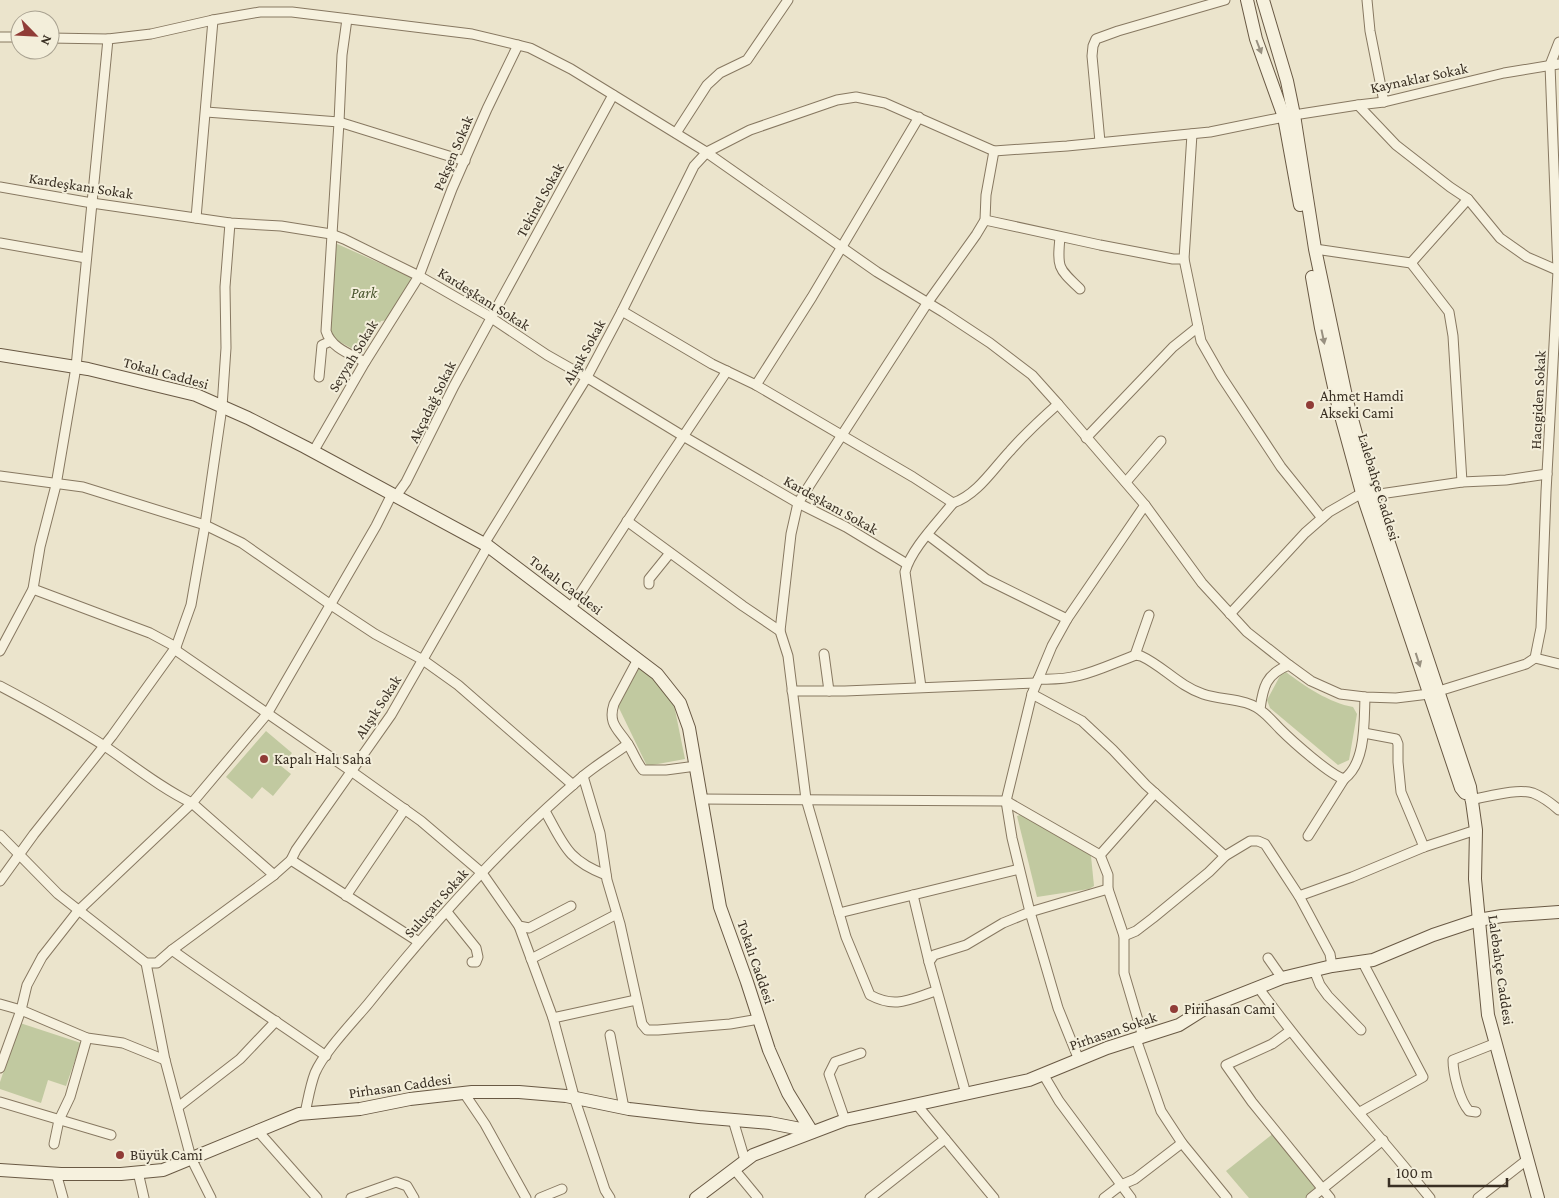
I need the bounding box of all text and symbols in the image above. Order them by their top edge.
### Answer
north arrow [10,10,60,60]
text: N [37,33,56,48]
one-way arrow [1255,40,1263,55]
street label: Kaynaklar Sokak [1369,60,1470,97]
street label: Pekşen Sokak [430,112,477,193]
street label: Tekinel Sokak [513,159,567,240]
street label: Kardeşkanı Sokak [28,170,135,203]
street label: Kardeşkanı Sokak [435,264,534,335]
park label: Park [351,285,378,301]
street label: Seyyah Sokak [325,316,382,395]
street label: Alışık Sokak [560,316,610,388]
one-way arrow [1319,329,1327,345]
street label: Hacıgiden Sokak [1527,349,1550,450]
street label: Tokalı Caddesi [122,354,210,392]
street label: Akçadağ Sokak [405,358,460,446]
place label: Ahmet Hamdi Akseki Cami [1320,388,1404,421]
marker: Ahmet Hamdi Akseki Cami [1304,399,1316,411]
street label: Lalebahçe Caddesi [1354,432,1403,543]
street label: Kardeşkanı Sokak [781,472,882,539]
street label: Tokalı Caddesi [526,552,606,618]
one-way arrow [1415,653,1422,668]
street label: Alışık Sokak [352,672,406,742]
place label: Kapalı Halı Saha [274,751,371,768]
marker: Kapalı Halı Saha [258,753,270,765]
street label: Suluçatı Sokak [401,865,472,941]
street label: Lalebahçe Caddesi [1484,914,1517,1026]
street label: Tokalı Caddesi [734,918,778,1006]
place label: Pirihasan Cami [1184,1001,1275,1017]
marker: Pirihasan Cami [1168,1003,1180,1015]
street label: Pirhasan Sokak [1067,1008,1159,1053]
street label: Pirhasan Caddesi [348,1071,452,1101]
place label: Büyük Cami [130,1147,203,1164]
marker: Büyük Cami [114,1149,126,1161]
scale bar [1389,1156,1506,1188]
text: 100 m [1396,1165,1433,1181]

